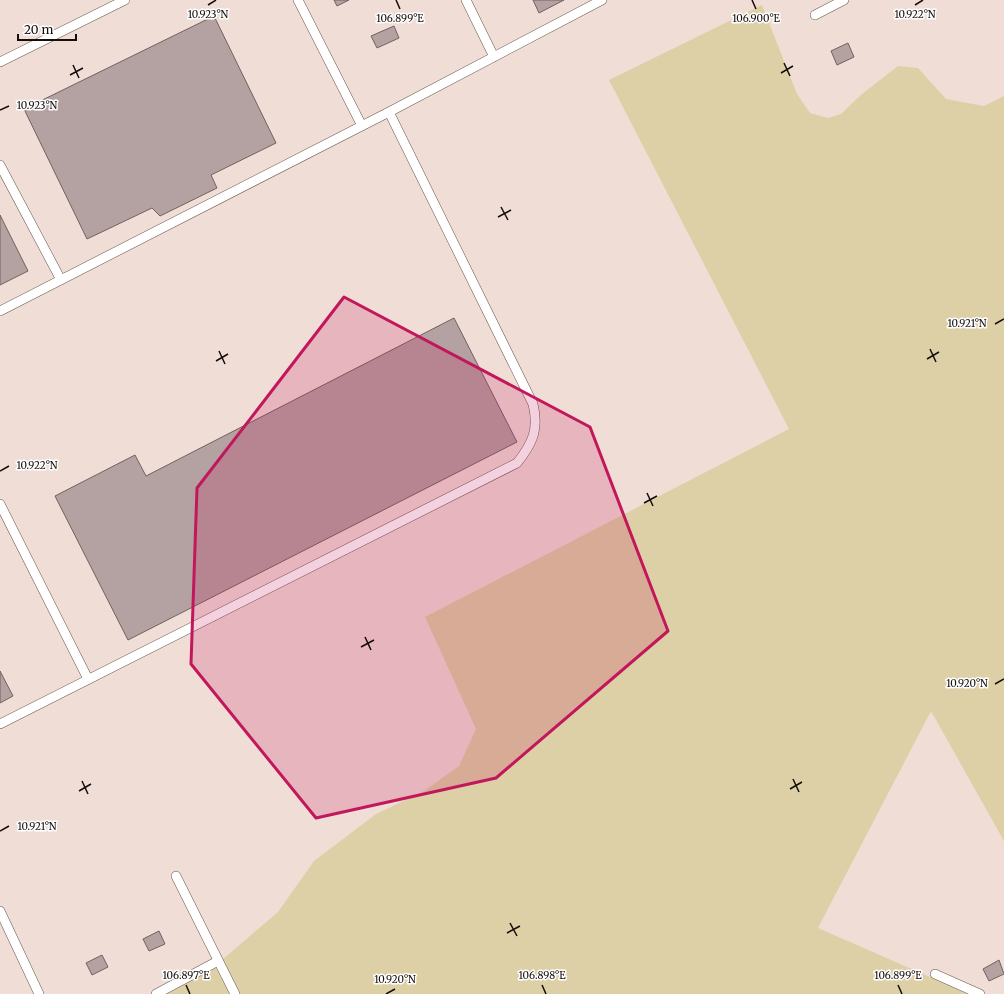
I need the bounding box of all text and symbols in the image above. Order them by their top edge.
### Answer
text: 10.923°N [188,8,229,21]
text: 10.922°N [894,8,936,21]
text: 106.899°E [376,12,424,25]
text: 106.900°E [732,12,780,25]
scale bar [18,16,76,42]
text: 20 m [24,22,53,37]
text: 10.923°N [17,99,58,112]
text: 10.921°N [947,317,987,330]
text: 10.922°N [16,459,58,472]
text: 10.920°N [946,677,988,690]
text: 10.921°N [17,820,57,833]
text: 106.897°E [163,969,210,982]
text: 106.898°E [518,969,566,982]
text: 106.899°E [874,969,922,982]
text: 10.920°N [374,973,416,986]

